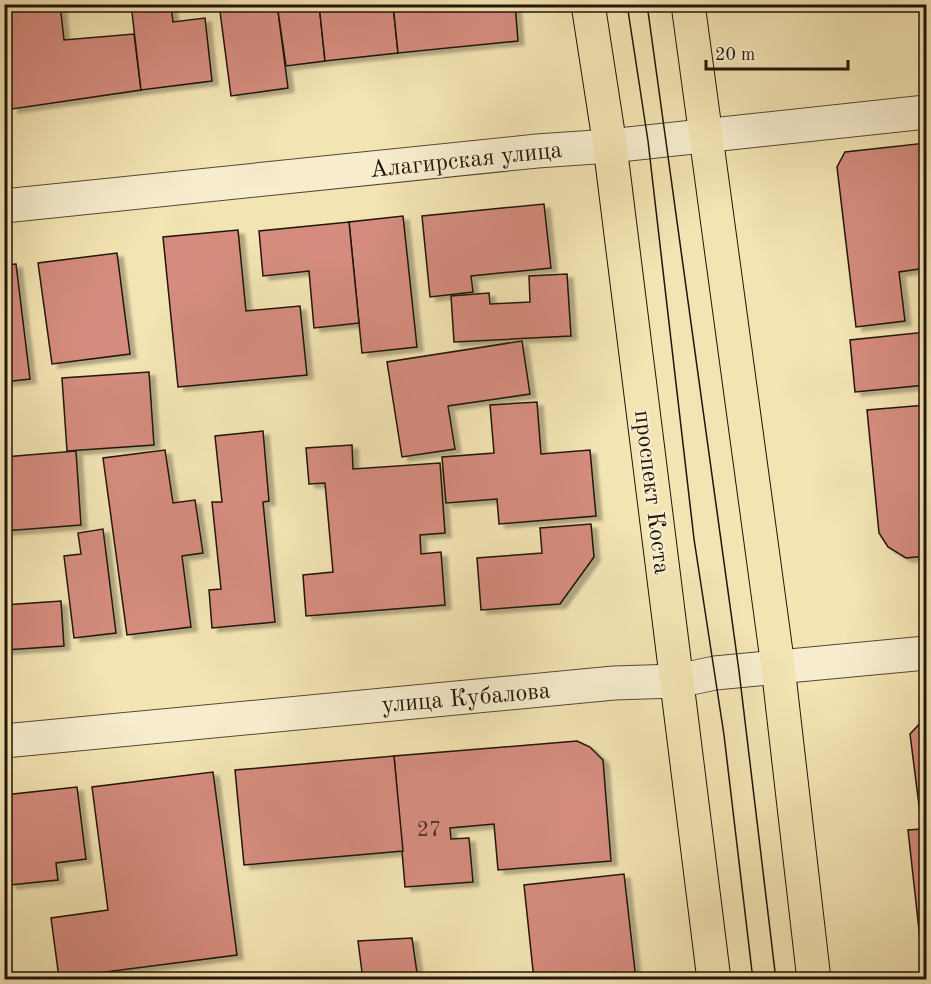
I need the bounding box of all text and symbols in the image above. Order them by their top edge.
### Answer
scale bar [706,33,848,71]
text: 20 m [715,46,755,64]
street label: Алагирская улица [369,139,564,183]
street label: проспект Коста [629,409,673,576]
street label: улица Кубалова [381,680,552,718]
house number: 27 [417,820,441,841]

